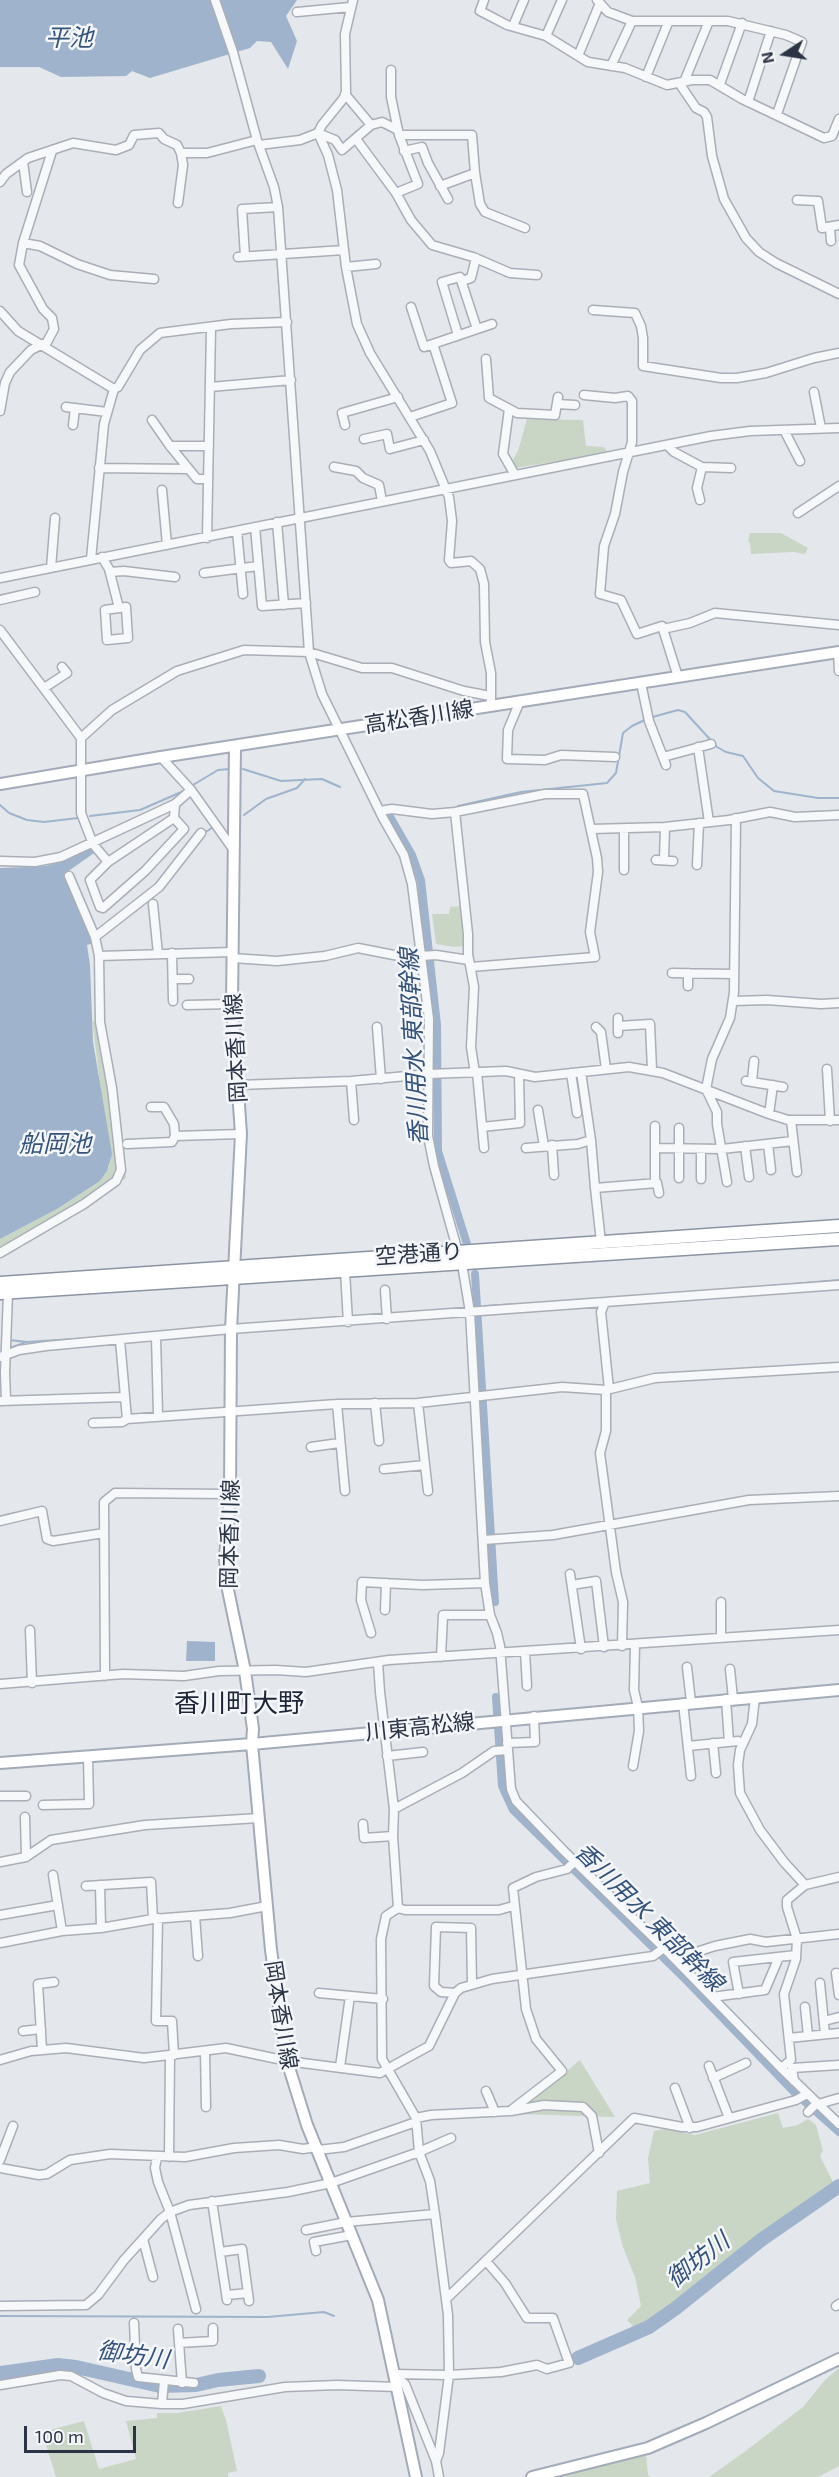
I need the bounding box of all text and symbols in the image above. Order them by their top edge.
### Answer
water label: 平池 [45,24,93,52]
north arrow [755,24,815,84]
text: N [756,50,777,65]
street label: 高松香川線 [363,695,475,739]
water label: 香川用水 東部幹線 [394,948,434,1146]
street label: 岡本香川線 [220,992,252,1104]
water label: 船岡池 [19,1130,91,1158]
street label: 空港通り [374,1238,464,1270]
street label: 岡本香川線 [216,1479,244,1589]
district label: 香川町大野 [174,1687,304,1719]
street label: 川東高松線 [364,1708,476,1746]
water label: 香川用水 東部幹線 [569,1837,729,1997]
street label: 岡本香川線 [259,1959,303,2071]
water label: 御坊川 [661,2226,735,2294]
water label: 御坊川 [95,2336,171,2374]
scale bar [27,2414,140,2452]
text: 100 m [35,2425,84,2447]

